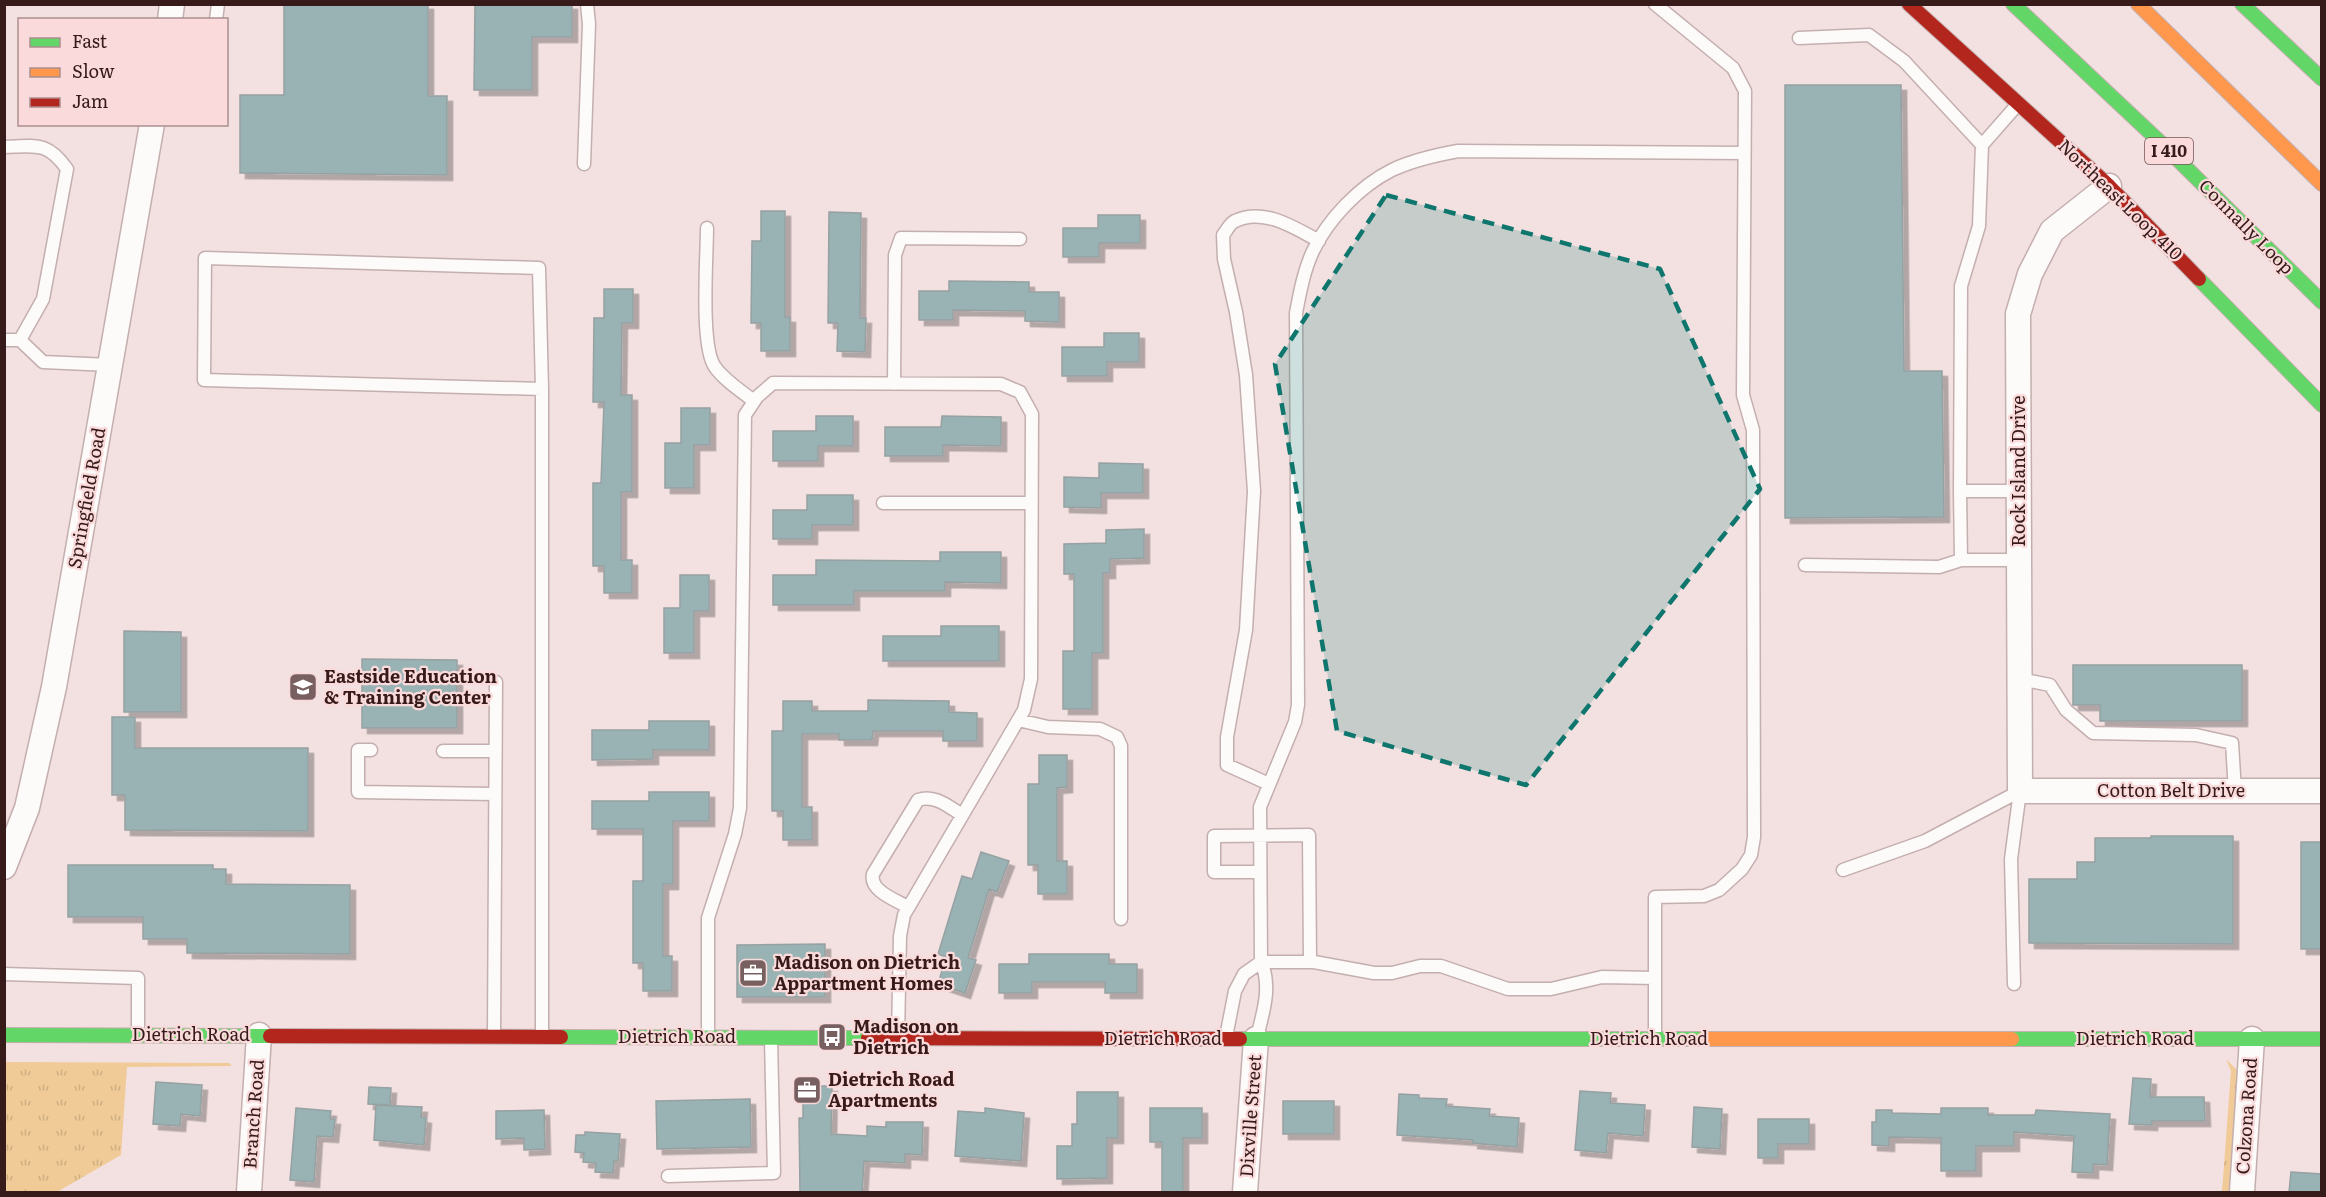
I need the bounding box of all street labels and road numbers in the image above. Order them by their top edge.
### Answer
street label: Northeast Loop 410 [2052,132,2190,266]
road number: I 410 [2145,138,2193,164]
street label: Connally Loop [2193,172,2301,280]
street label: Rock Island Drive [2004,395,2031,547]
street label: Springfield Road [60,425,111,570]
street label: Cotton Belt Drive [2097,776,2245,803]
street label: Dietrich Road [132,1020,250,1047]
street label: Dietrich Road [618,1022,736,1049]
street label: Dietrich Road [1104,1024,1222,1051]
street label: Dietrich Road [1590,1024,1708,1051]
street label: Dietrich Road [2076,1024,2194,1051]
street label: Dixville Street [1232,1053,1267,1178]
street label: Colzona Road [2228,1057,2263,1175]
street label: Branch Road [235,1058,270,1170]

